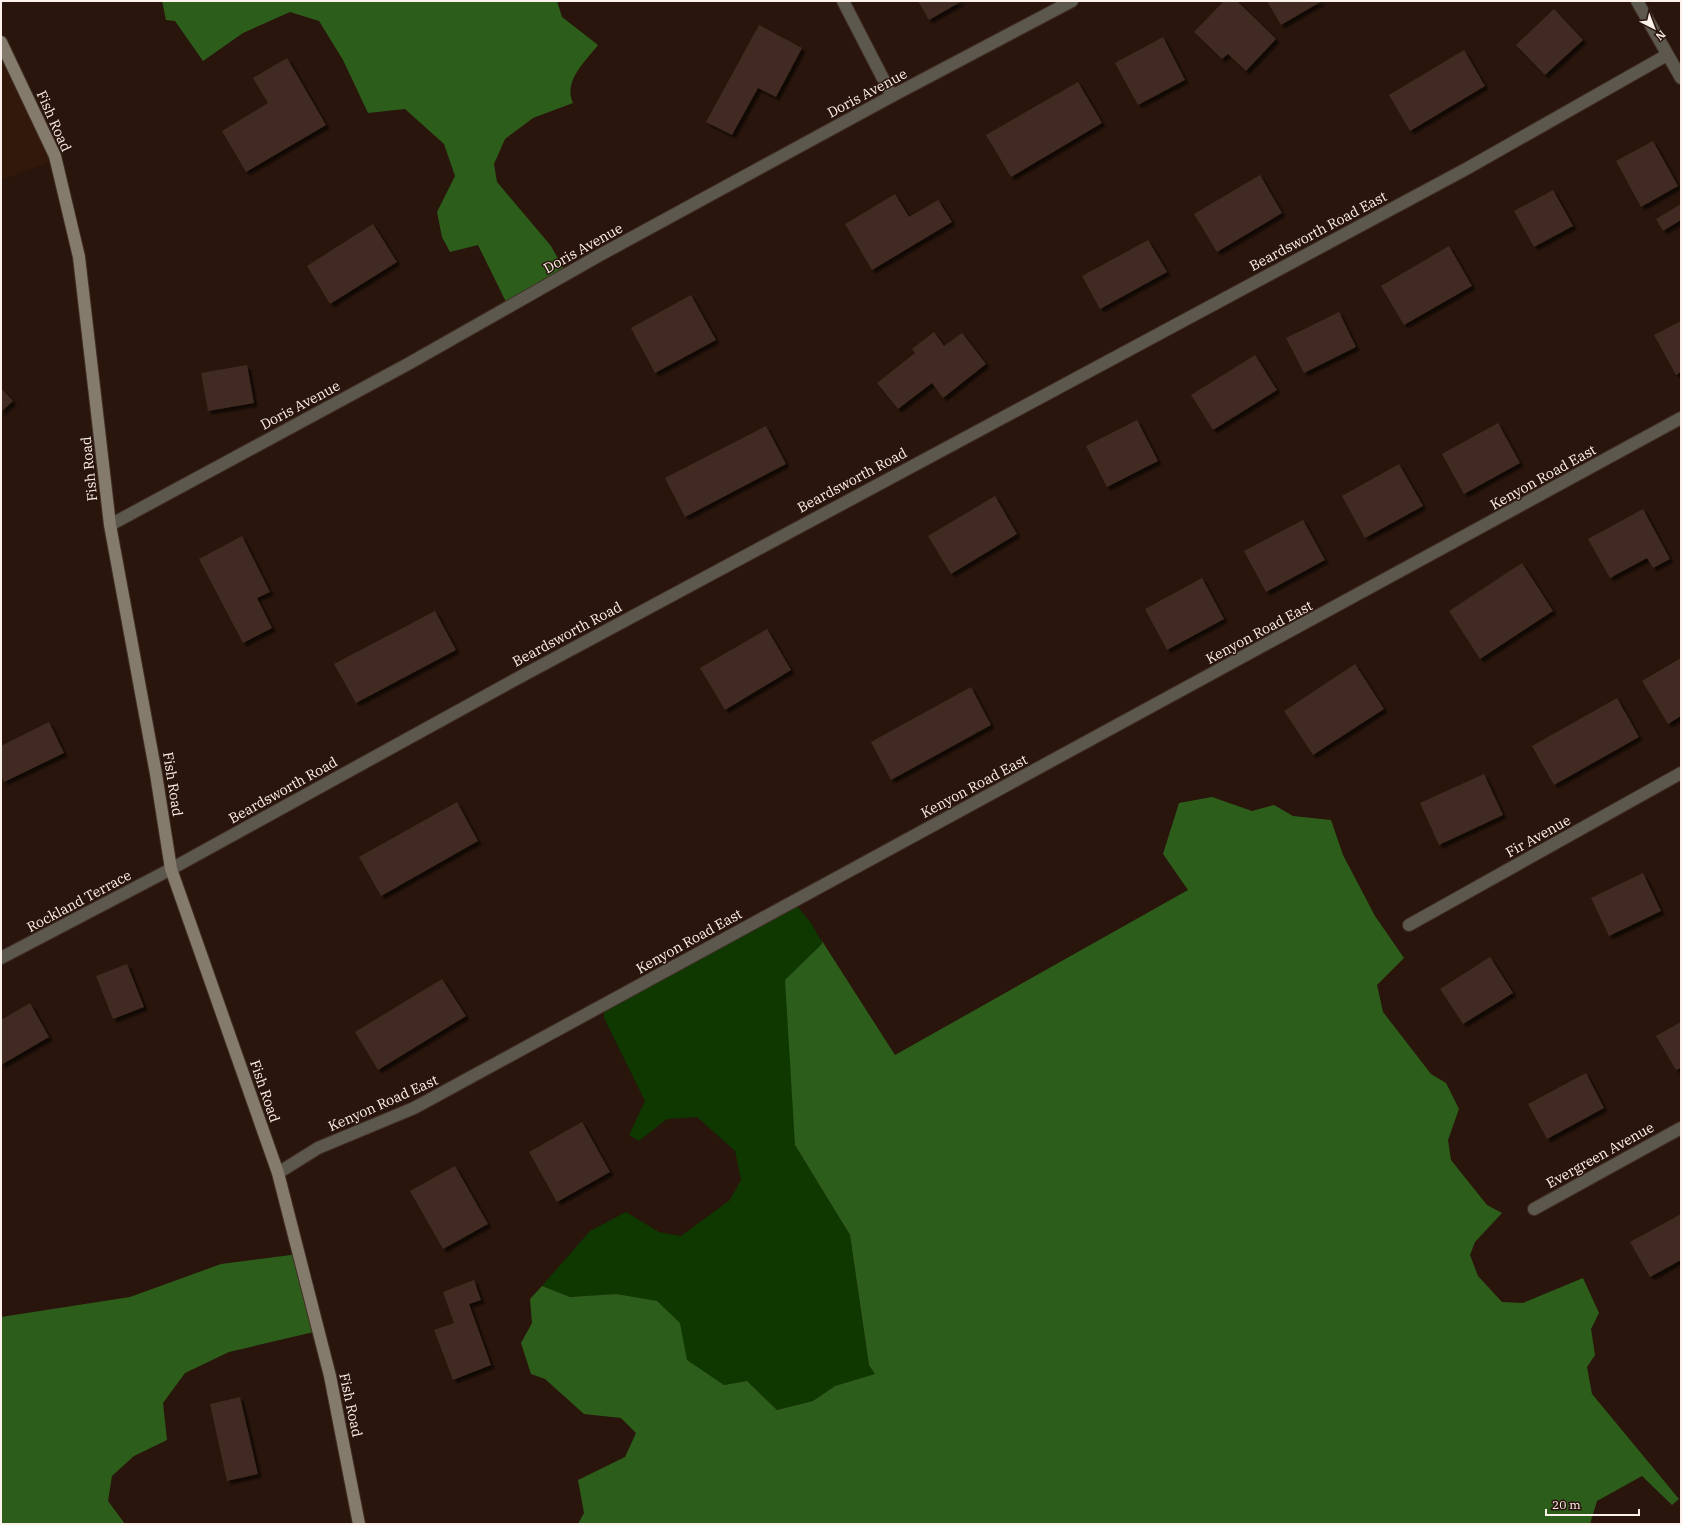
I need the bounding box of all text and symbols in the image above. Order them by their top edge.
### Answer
north arrow [1634,8,1674,48]
text: N [1653,27,1669,44]
street label: Doris Avenue [824,64,910,122]
street label: Fish Road [33,88,76,155]
street label: Beardsworth Road East [1246,187,1390,275]
street label: Doris Avenue [540,219,626,277]
street label: Doris Avenue [257,376,343,434]
street label: Fish Road [77,435,101,502]
street label: Kenyon Road East [1487,440,1599,514]
street label: Beardsworth Road [794,443,910,516]
street label: Kenyon Road East [1203,596,1315,668]
street label: Beardsworth Road [509,597,625,670]
street label: Fish Road [159,750,187,818]
street label: Kenyon Road East [918,750,1030,822]
street label: Beardsworth Road [226,752,341,827]
street label: Fir Avenue [1502,811,1574,861]
street label: Rockland Terrace [24,866,134,936]
street label: Kenyon Road East [633,904,745,978]
street label: Fish Road [246,1057,284,1125]
street label: Kenyon Road East [325,1071,441,1135]
street label: Evergreen Avenue [1543,1118,1657,1192]
street label: Fish Road [335,1371,367,1439]
scale bar [1546,1491,1639,1517]
text: 20 m [1552,1497,1581,1512]

